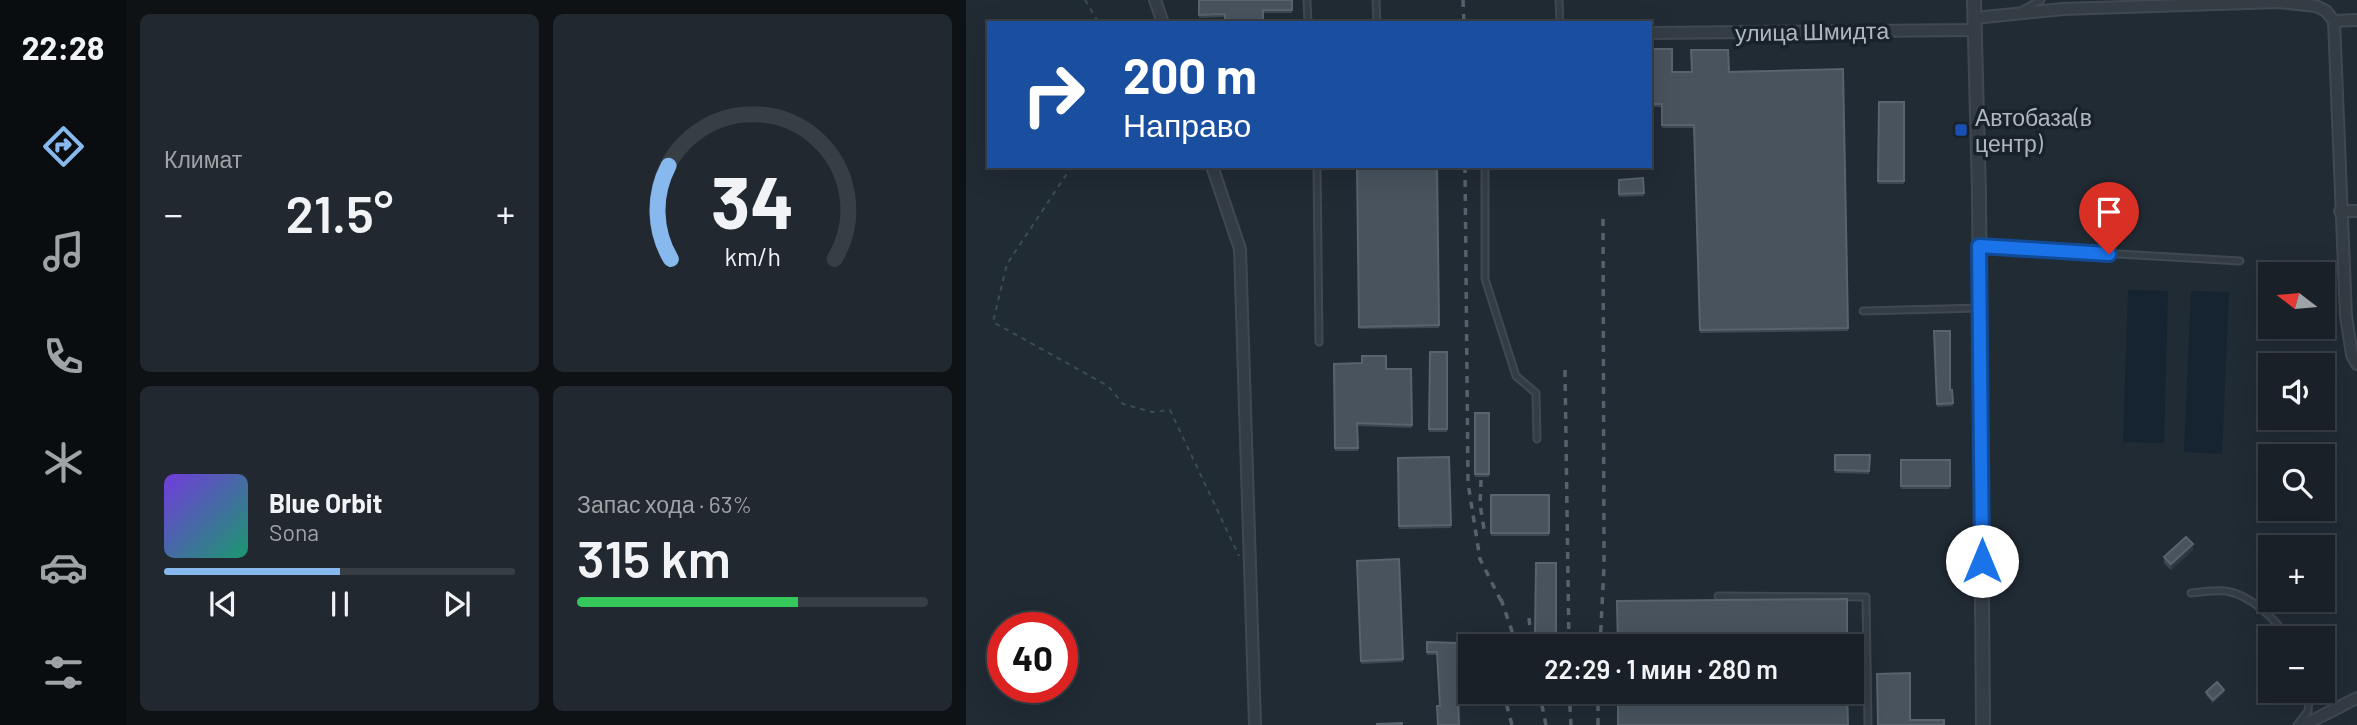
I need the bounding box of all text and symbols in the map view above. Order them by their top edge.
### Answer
street label: улица Шмидта [1735,16,1889,46]
text: 22:28 [22,28,104,66]
text: 200 m [1123,45,1257,104]
icon: right [1008,49,1099,140]
place label: Автобаза(в центр) [1975,103,2092,157]
text: Направо [1123,105,1251,143]
icon: directions [39,122,88,171]
marker: Автобаза(в центр) [1953,122,1969,138]
text: Климат [164,145,242,173]
text: 34 [711,156,794,244]
text: 21.5° [286,181,393,243]
pin [2079,182,2139,254]
text: − [164,190,183,236]
text: + [496,190,515,236]
icon: arrive [2090,193,2128,231]
icon: music [39,227,88,276]
text: km/h [724,241,781,271]
north arrow [2258,262,2334,340]
map controls [2258,262,2335,703]
icon: phone [39,332,88,381]
button: sound [2258,353,2335,430]
icon: climate [39,438,88,487]
button: search [2258,444,2335,521]
text: Blue Orbit [269,487,382,518]
text: Запас хода · 63% [577,490,752,518]
text: Sona [269,518,319,546]
position arrow [1945,524,2019,598]
text: 315 km [577,526,731,588]
button: + [2258,535,2335,612]
icon: car [39,543,88,592]
icon: previous [204,585,242,623]
icon: pause [321,585,359,623]
icon: next [438,585,476,623]
speed limit sign: 40 [987,612,1078,703]
button: − [2258,626,2335,703]
icon: filters [39,648,88,697]
text: 22:29 · 1 мин · 280 m [1544,653,1778,684]

